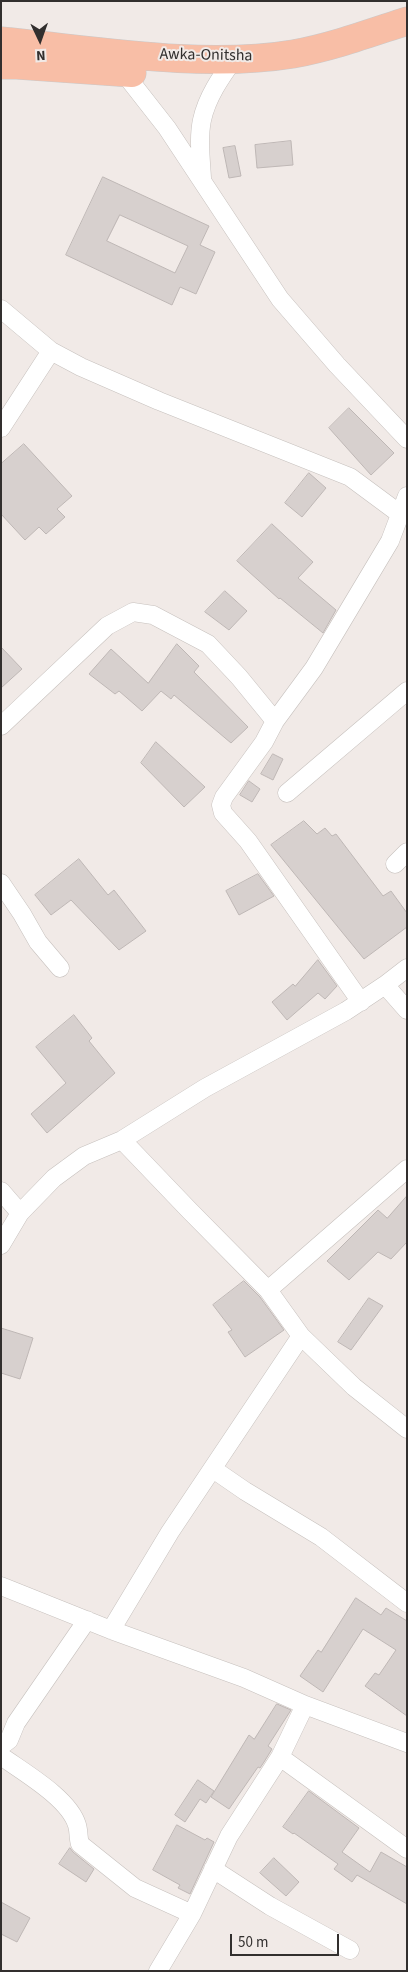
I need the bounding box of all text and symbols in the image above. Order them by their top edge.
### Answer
north arrow [15,15,65,65]
text: N [36,45,46,65]
street label: Awka-Onitsha [159,46,253,66]
scale bar [233,1924,342,1956]
text: 50 m [238,1932,268,1953]

